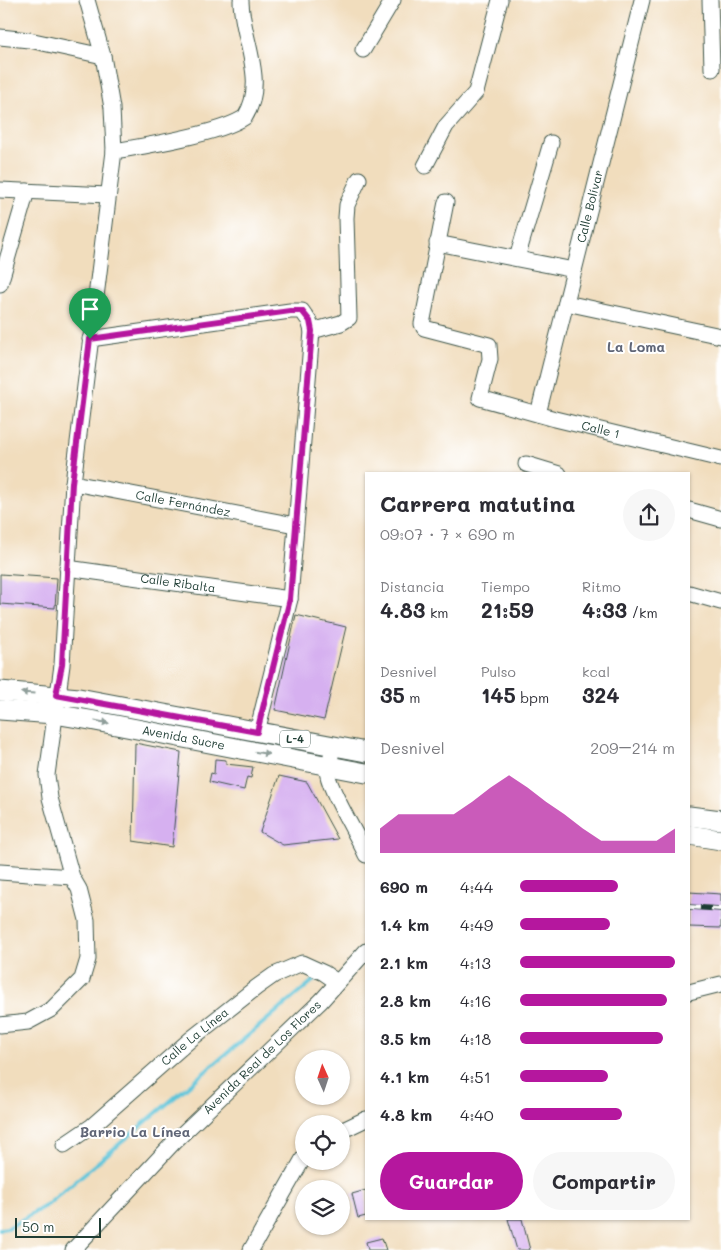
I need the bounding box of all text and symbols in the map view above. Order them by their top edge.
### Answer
street label: Calle Bolívar [572,168,606,244]
pin [69,288,111,339]
icon: arrive [76,295,104,323]
district label: La Loma [607,337,665,356]
street label: Calle 1 [580,417,621,441]
street label: Calle Fernández [135,486,232,520]
text: Carrera matutina [380,489,575,518]
button: share [623,489,675,541]
text: 09:07 · 7 × 690 m [380,523,515,544]
street label: Calle Ribalta [139,569,217,596]
text: Distancia [380,577,445,596]
text: Tiempo [481,577,530,596]
text: Ritmo [582,577,621,596]
text: 4.83 [380,596,425,623]
text: 21:59 [481,596,534,623]
text: 4:33 [582,596,627,623]
text: km [425,603,448,622]
text: /km [627,603,658,622]
text: Desnivel [380,662,437,681]
text: Pulso [481,662,516,681]
text: kcal [582,662,610,681]
text: 35 [380,681,405,708]
text: 145 [481,681,516,708]
text: 324 [582,681,620,708]
text: m [405,688,421,707]
text: bpm [516,688,549,707]
one-way arrow [20,689,36,697]
one-way arrow [94,719,110,727]
street label: Avenida Sucre [141,721,227,753]
road number: L-4 [280,731,310,748]
text: Desnivel [380,737,445,758]
text: 209–214 m [590,737,675,758]
one-way arrow [254,749,270,757]
text: 690 m [380,876,428,897]
text: 4:44 [460,876,493,897]
text: 1.4 km [380,914,429,935]
text: 4:49 [460,914,493,935]
text: 2.1 km [380,952,428,973]
text: 4:13 [460,952,491,973]
text: 2.8 km [380,990,431,1011]
text: 4:16 [460,990,491,1011]
street label: Avenida Real de Los Flores [199,996,324,1117]
street label: Calle La Línea [157,1004,231,1069]
text: 3.5 km [380,1028,431,1049]
text: 4:18 [460,1028,491,1049]
north arrow [295,1050,350,1105]
map controls [295,1050,350,1235]
text: 4.1 km [380,1066,429,1087]
text: 4:51 [460,1066,491,1087]
text: 4.8 km [380,1104,432,1125]
text: 4:40 [460,1104,494,1125]
button: locate [295,1115,350,1170]
district label: Barrio La Línea [80,1122,191,1141]
button: Guardar [380,1152,523,1210]
button: Compartir [533,1152,675,1210]
button: layers [295,1180,350,1235]
scale bar [15,1215,101,1238]
text: 50 m [22,1217,54,1236]

